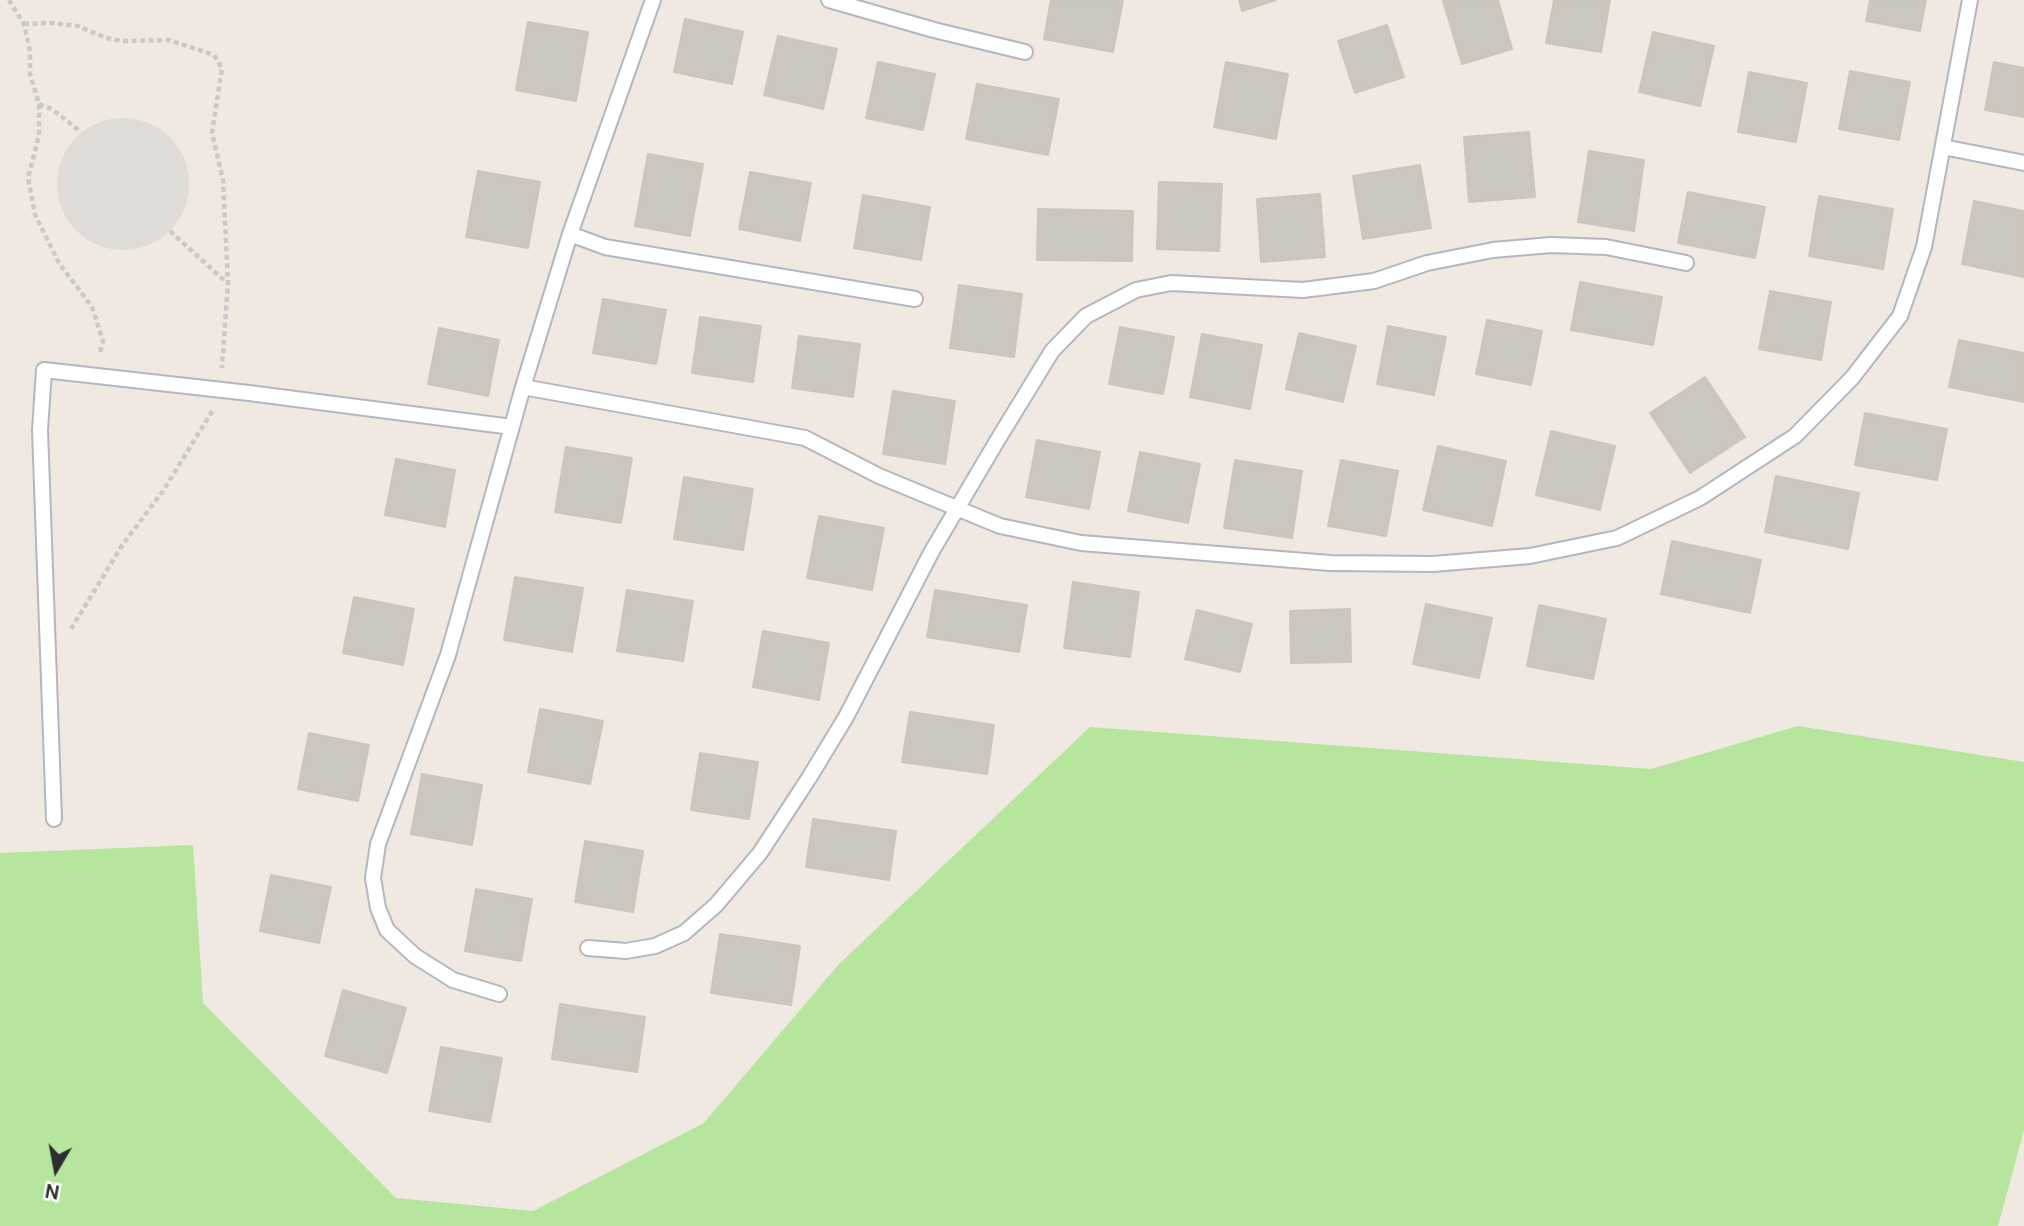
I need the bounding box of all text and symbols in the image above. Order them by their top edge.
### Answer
north arrow [21,1135,91,1205]
text: N [43,1178,61,1205]

